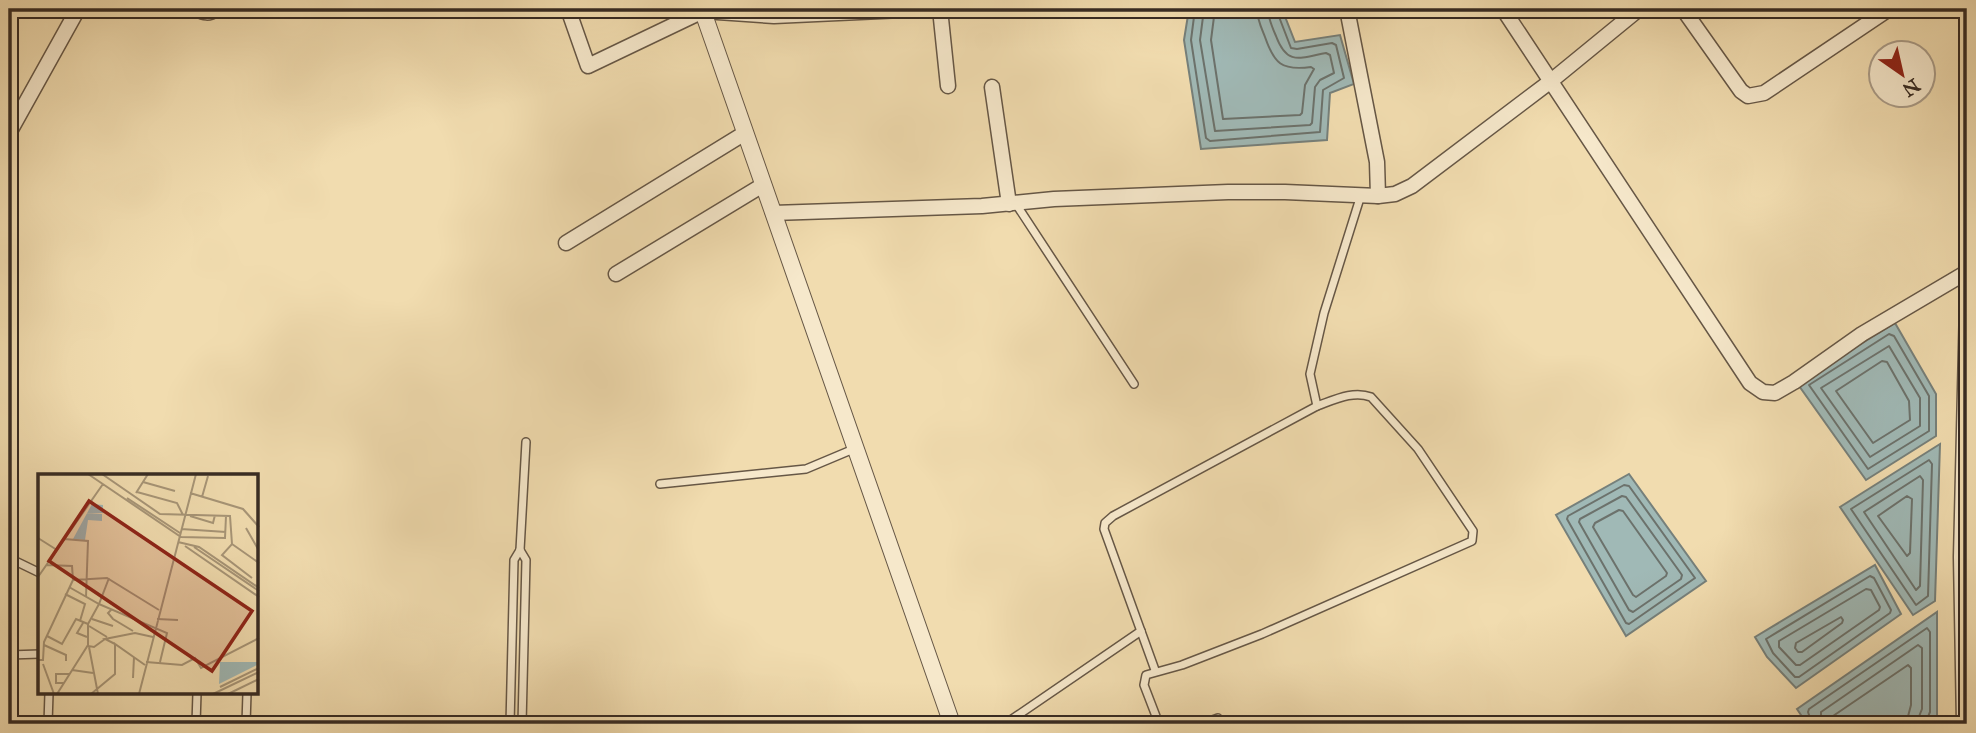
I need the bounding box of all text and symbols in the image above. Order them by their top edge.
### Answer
north arrow [1868,38,1938,108]
text: N [1898,74,1924,102]
inset map [38,474,259,694]

